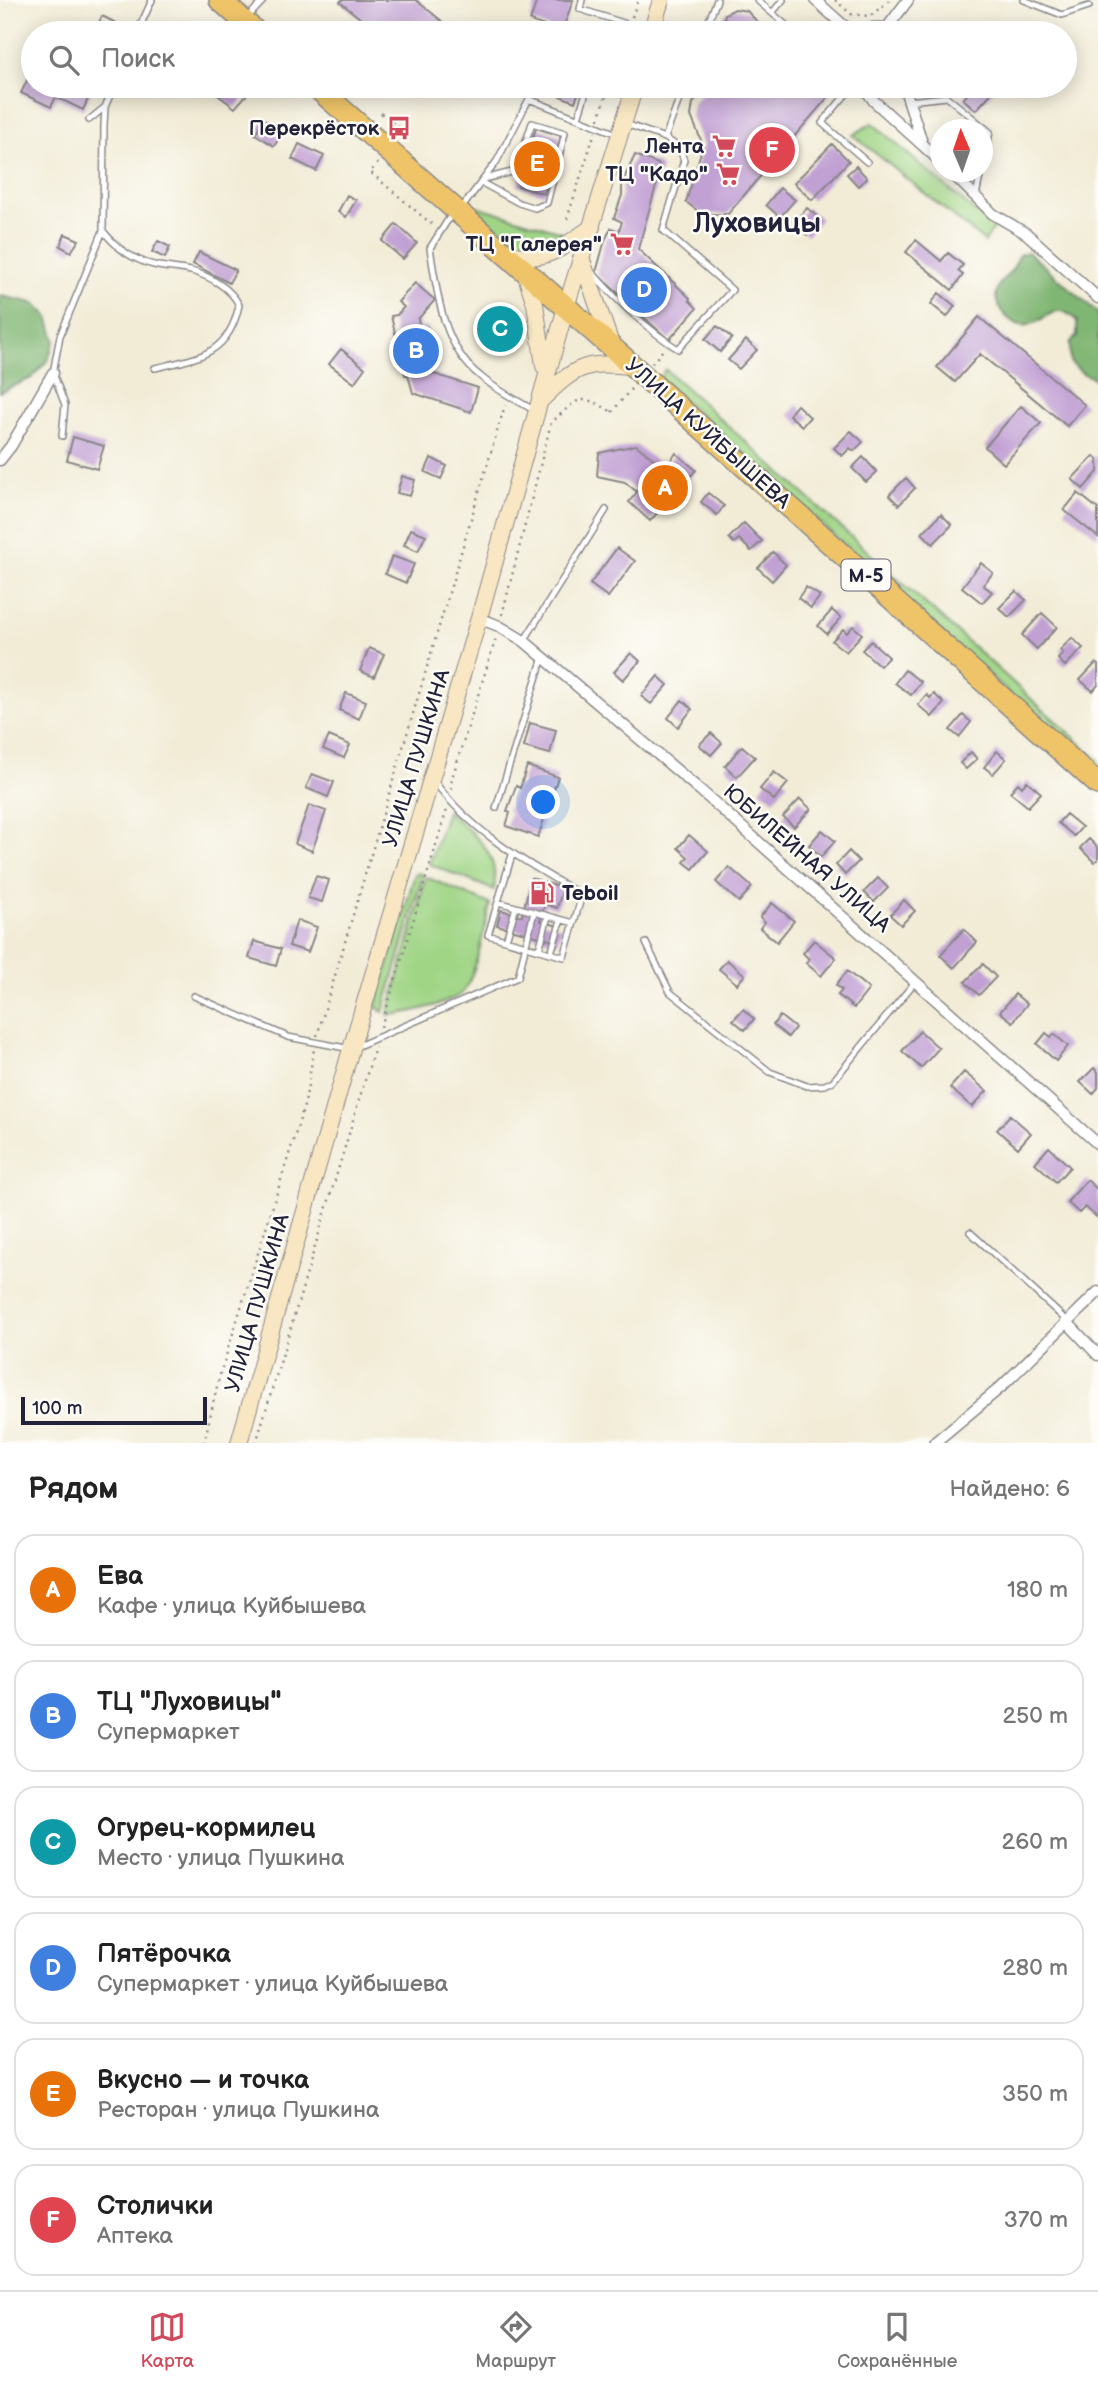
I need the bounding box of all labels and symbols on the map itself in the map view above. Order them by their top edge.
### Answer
bus stop icon: Перекрёсток [385,114,413,142]
place label: Перекрёсток [249,116,380,141]
north arrow [930,119,993,182]
pin: F [749,124,795,176]
supermarket icon: Лента [710,132,738,160]
place label: Лента [644,134,705,159]
pin: E [514,138,560,190]
supermarket icon: ТЦ "Кадо" [714,160,742,188]
place label: ТЦ "Кадо" [605,162,708,187]
district label: Луховицы [692,207,821,240]
supermarket icon: ТЦ "Галерея" [608,230,636,258]
place label: ТЦ "Галерея" [466,232,602,257]
pin: D [621,264,667,316]
pin: C [477,303,523,355]
pin: B [393,325,439,377]
street label: УЛИЦА КУЙБЫШЕВА [620,353,796,514]
pin: A [642,462,688,514]
road number: М-5 [842,560,890,590]
street label: УЛИЦА ПУШКИНА [378,666,455,850]
street label: ЮБИЛЕЙНАЯ УЛИЦА [718,779,896,938]
your location [526,785,560,819]
fuel station icon: Teboil [528,879,556,907]
place label: Teboil [562,881,618,906]
street label: УЛИЦА ПУШКИНА [220,1211,295,1395]
scale bar [21,1394,206,1426]

